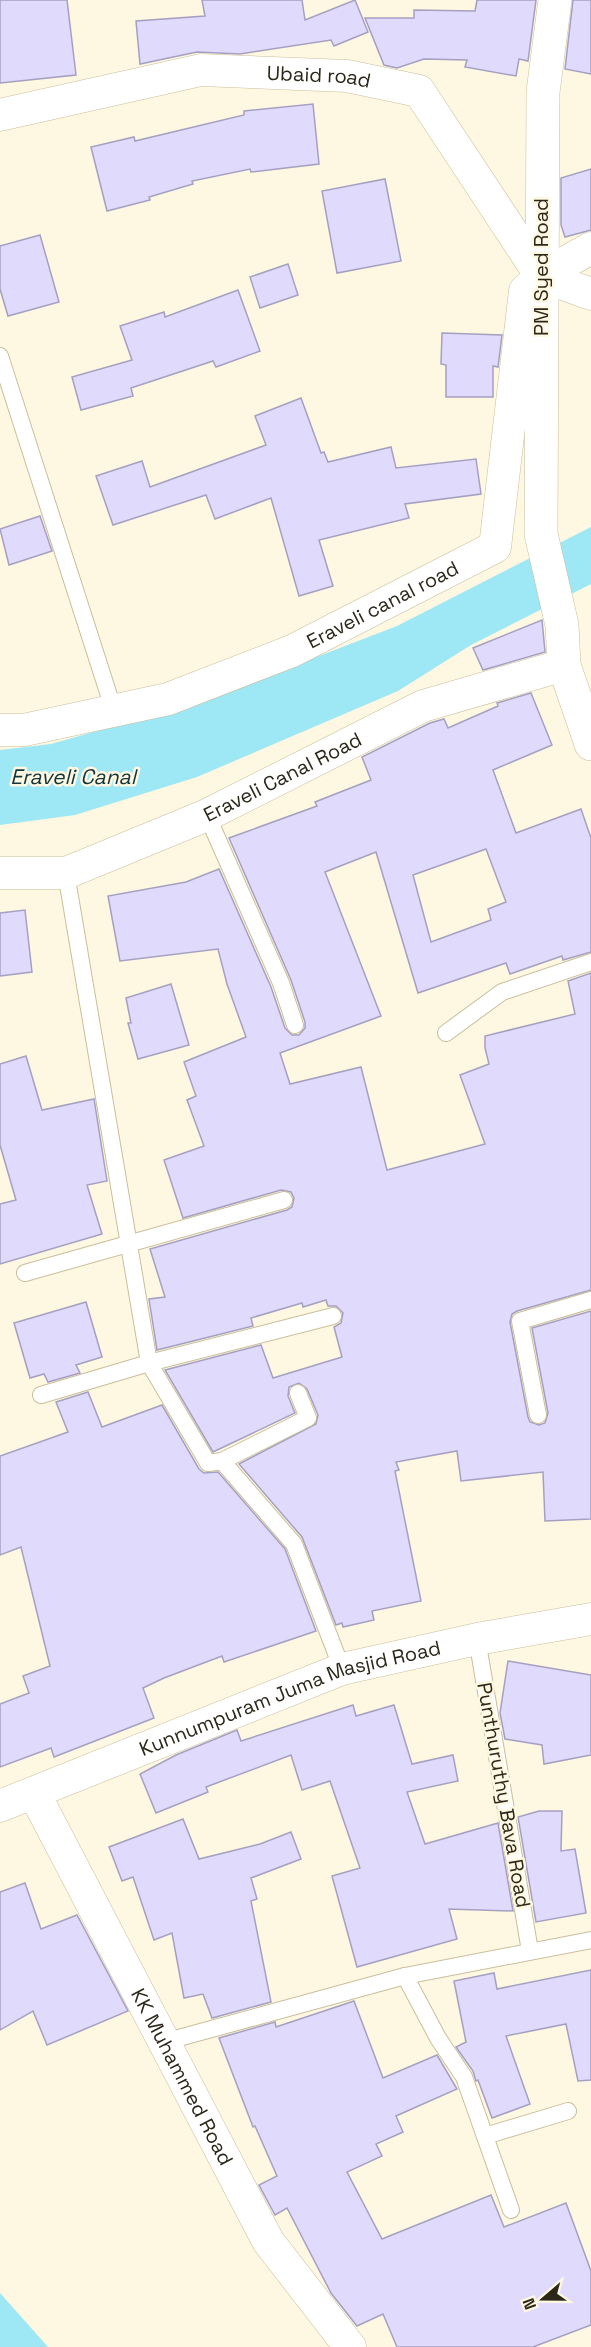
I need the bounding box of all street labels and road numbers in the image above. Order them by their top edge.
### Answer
street label: Ubaid road [266,60,373,94]
street label: PM Syed Road [528,198,554,336]
street label: Eraveli canal road [302,555,463,654]
street label: Eraveli Canal Road [199,726,366,828]
street label: Kunnumpuram Juma Masjid Road [135,1634,443,1762]
street label: Punthuruthy Bava Road [471,1680,537,1910]
street label: KK Muhammed Road [125,1984,239,2170]

